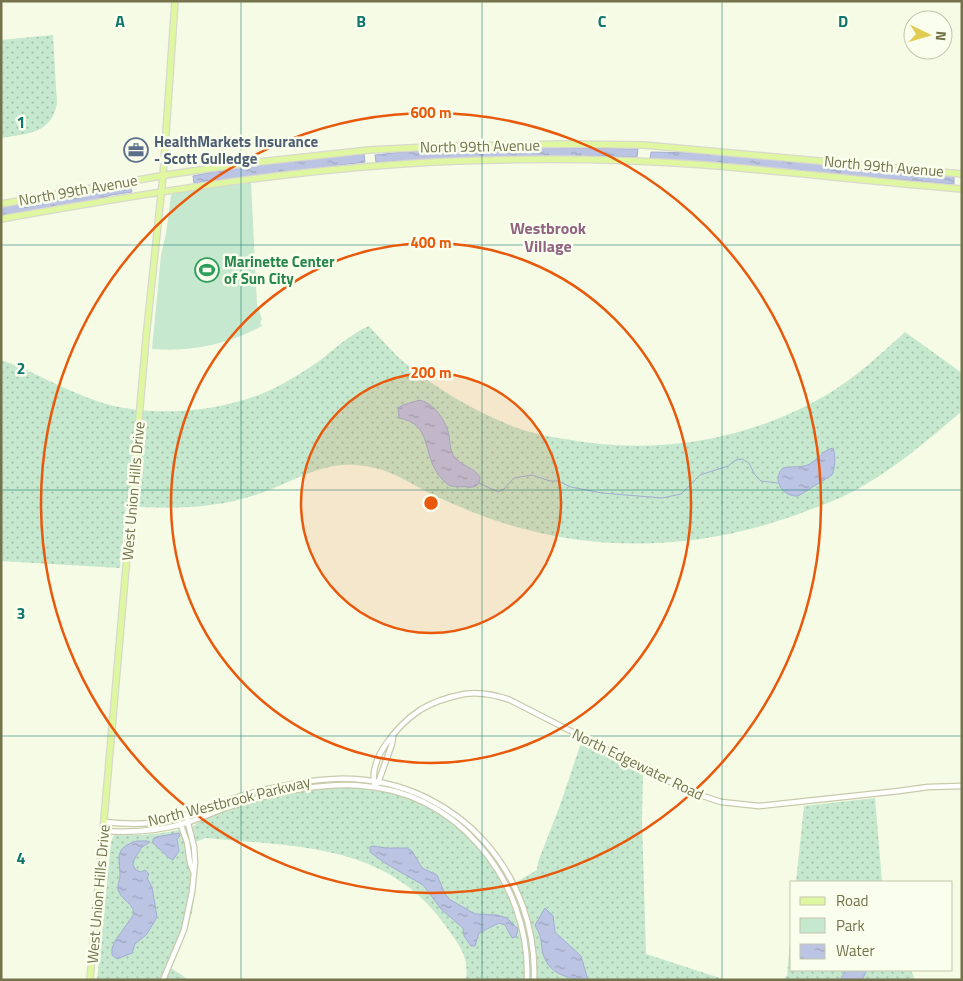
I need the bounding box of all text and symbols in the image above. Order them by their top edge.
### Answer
text: A [115,9,125,33]
text: B [356,9,366,33]
text: C [598,9,607,33]
text: D [838,9,848,33]
north arrow [903,10,953,60]
text: N [931,30,952,42]
text: 600 m [410,101,452,124]
text: 1 [17,110,25,134]
place label: HealthMarkets Insurance - Scott Gulledge [154,130,319,170]
street label: North 99th Avenue [420,133,540,159]
office icon: HealthMarkets Insurance - Scott Gulledge [123,137,149,163]
street label: North 99th Avenue [823,149,945,183]
street label: North 99th Avenue [17,168,139,212]
district label: Westbrook Village [510,216,587,258]
text: 400 m [410,231,452,254]
place label: Marinette Center of Sun City [224,250,335,290]
sports icon: Marinette Center of Sun City [194,257,220,283]
text: 2 [17,356,25,380]
text: 200 m [410,361,452,384]
street label: West Union Hills Drive [115,420,151,562]
centre of rings [422,494,440,512]
text: 3 [17,601,25,625]
street label: North Edgewater Road [568,722,708,806]
street label: North Westbrook Parkway [145,770,313,832]
street label: West Union Hills Drive [80,823,116,965]
text: 4 [17,846,26,870]
legend [790,881,953,971]
text: Road [836,889,868,912]
text: Park [836,914,865,937]
text: Water [836,939,875,962]

